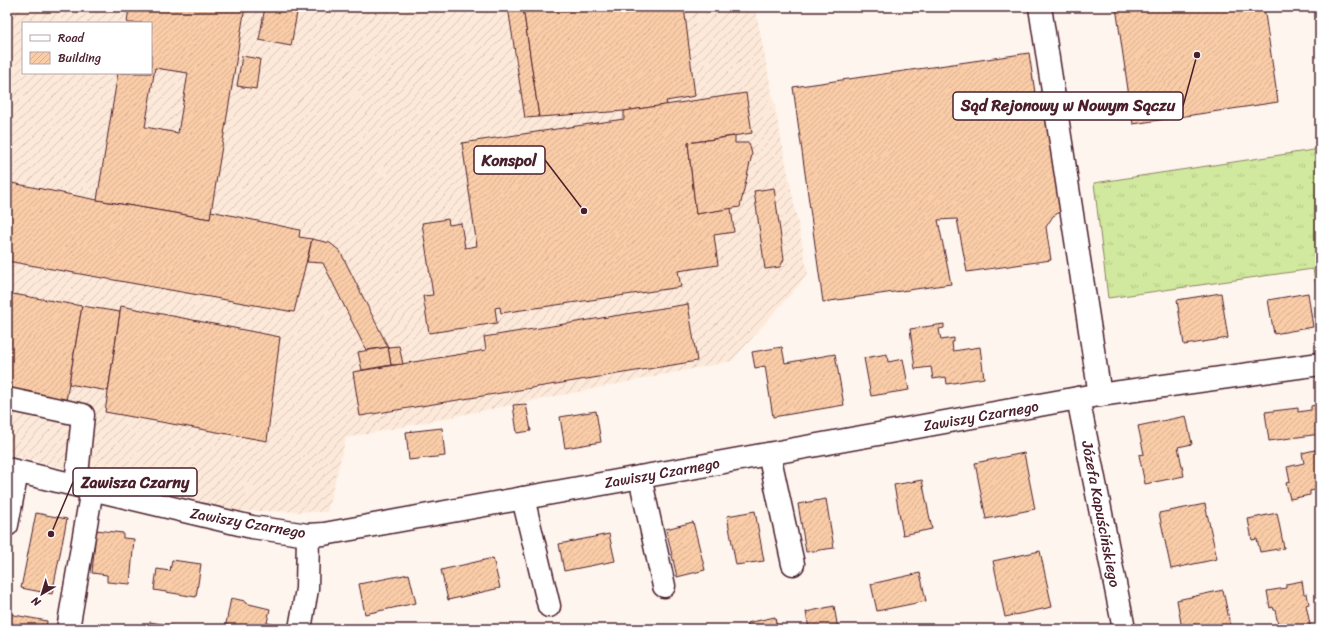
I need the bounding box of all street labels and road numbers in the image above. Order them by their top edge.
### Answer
street label: Zawiszy Czarnego [921,393,1041,439]
street label: Józefa Kapuścińskiego [1074,438,1128,590]
street label: Zawiszy Czarnego [602,450,722,496]
street label: Zawiszy Czarnego [188,500,308,546]

